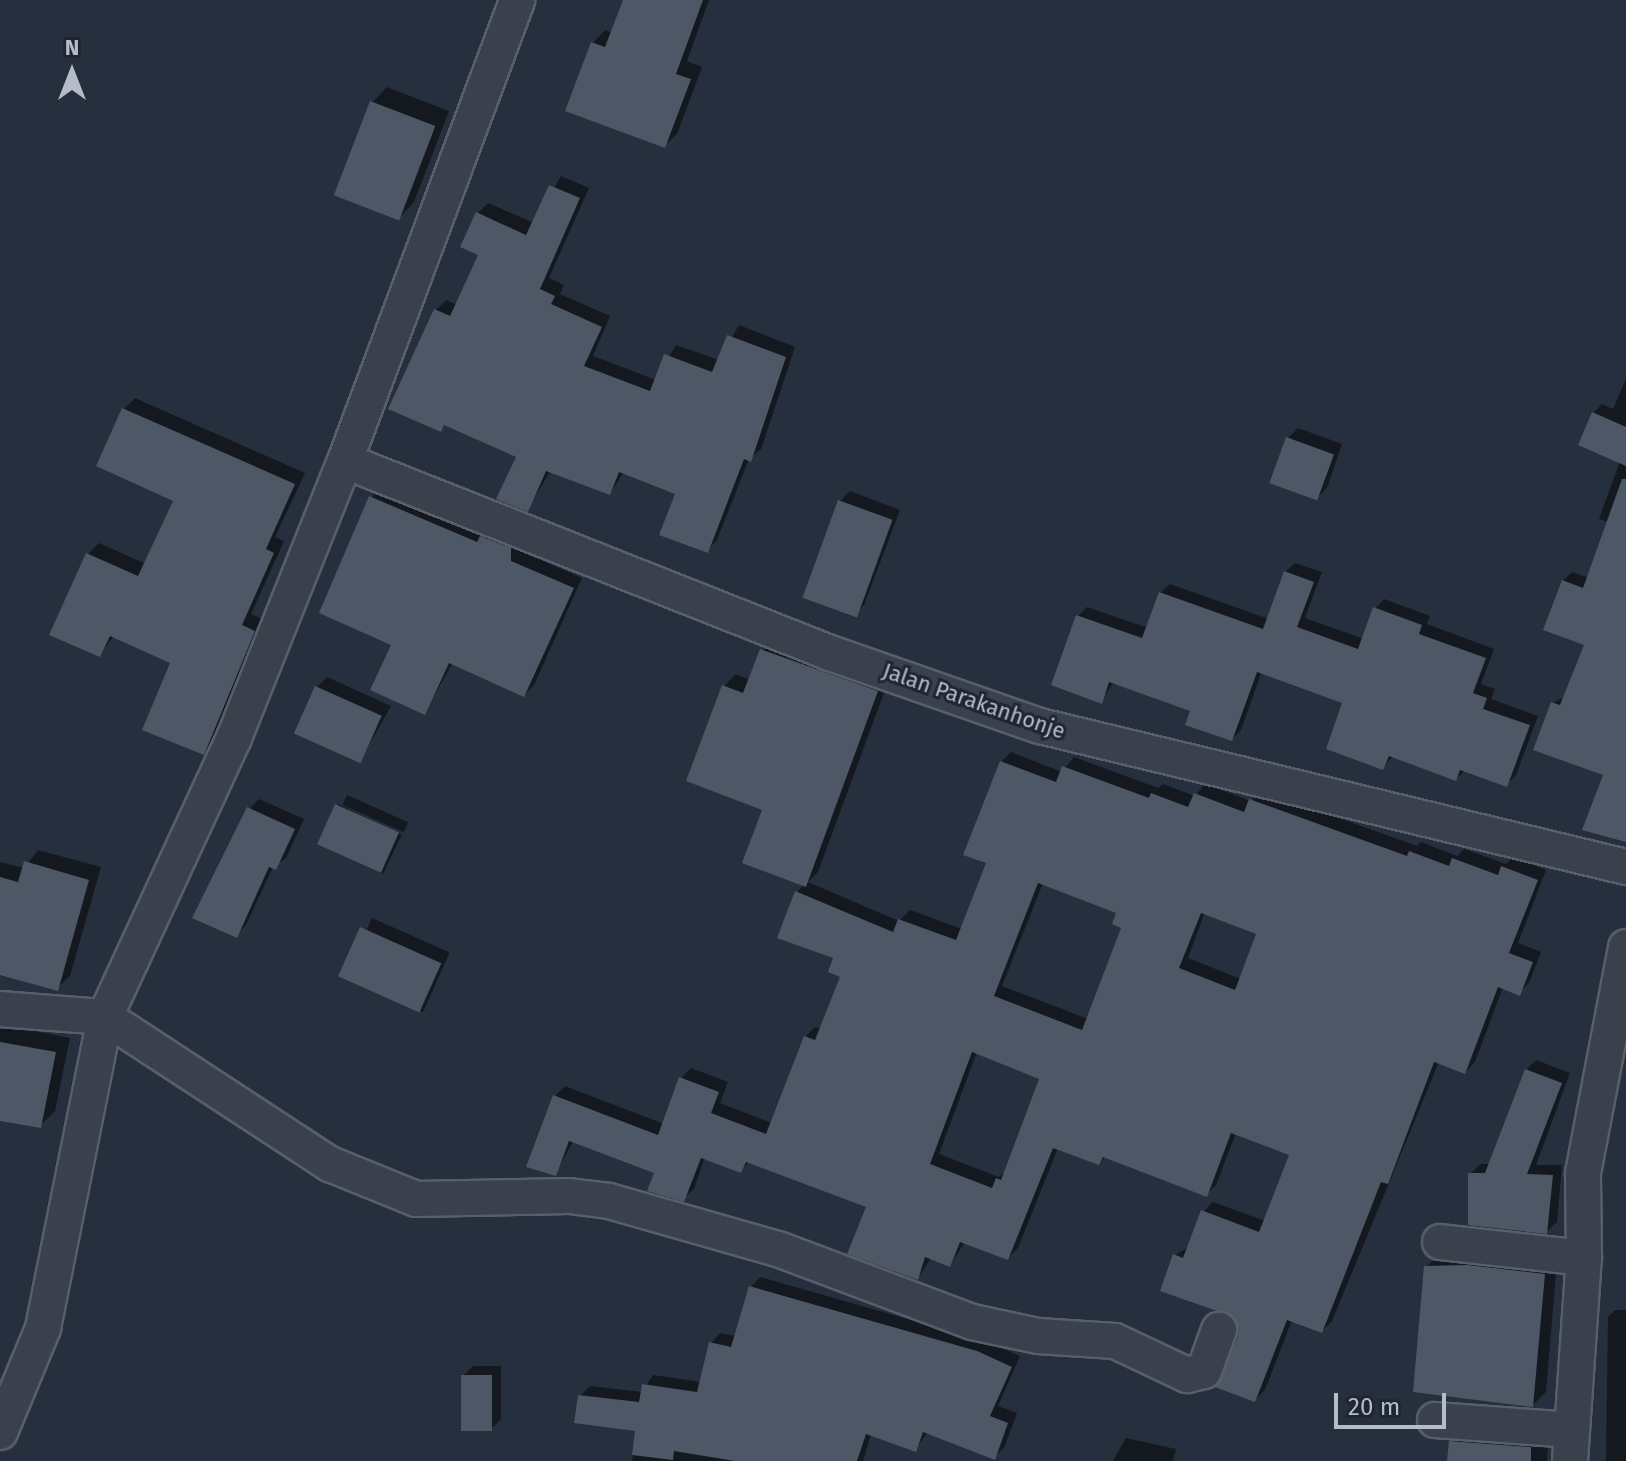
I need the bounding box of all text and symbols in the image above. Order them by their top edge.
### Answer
north arrow [32,32,112,112]
text: N [65,34,79,61]
street label: Jalan Parakanhonje [879,657,1069,745]
scale bar [1338,1377,1450,1427]
text: 20 m [1348,1393,1400,1421]

